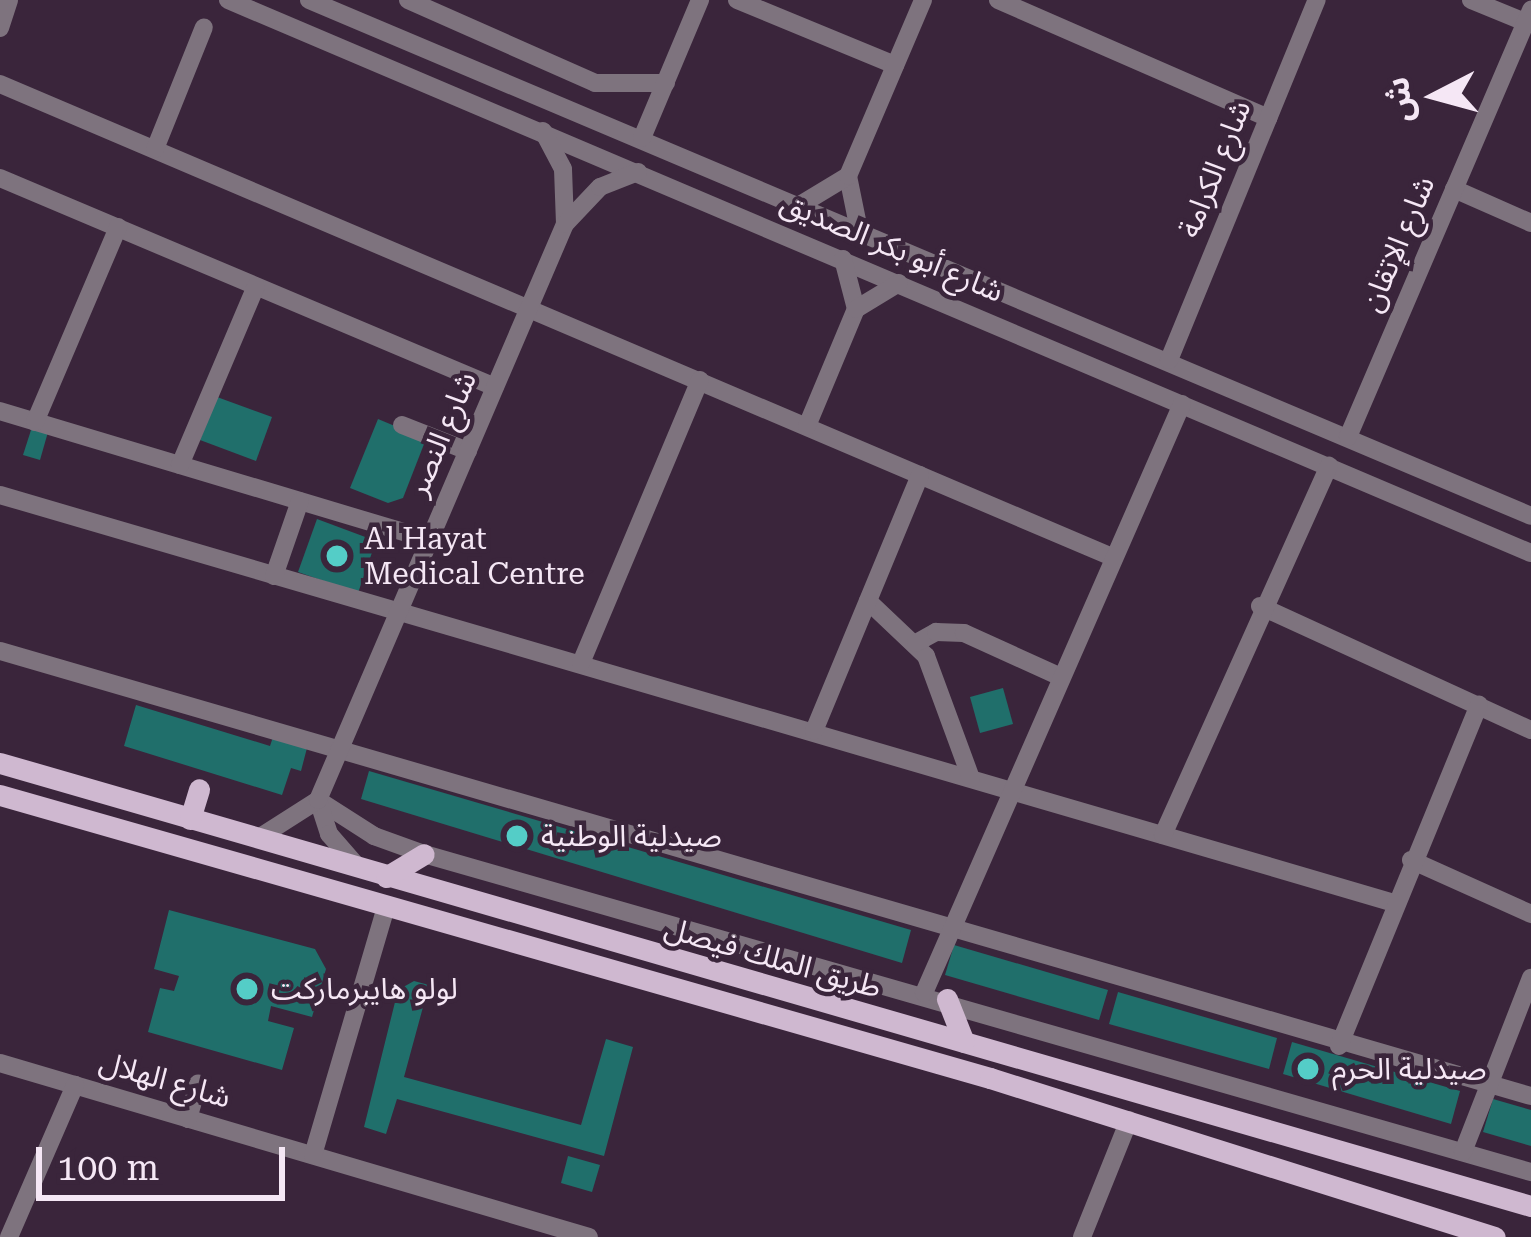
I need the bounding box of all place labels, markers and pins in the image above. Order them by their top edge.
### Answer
place label: Al Hayat Medical Centre [364,521,585,592]
marker: Al Hayat Medical Centre [321,540,353,572]
place label: صيدلية الوطنية [541,818,722,854]
marker: صيدلية الوطنية [504,823,530,849]
place label: لولو هايبرماركت [271,971,458,1007]
marker: لولو هايبرماركت [234,976,260,1002]
place label: صيدلية الحرم [1332,1051,1487,1087]
marker: صيدلية الحرم [1295,1056,1321,1082]

